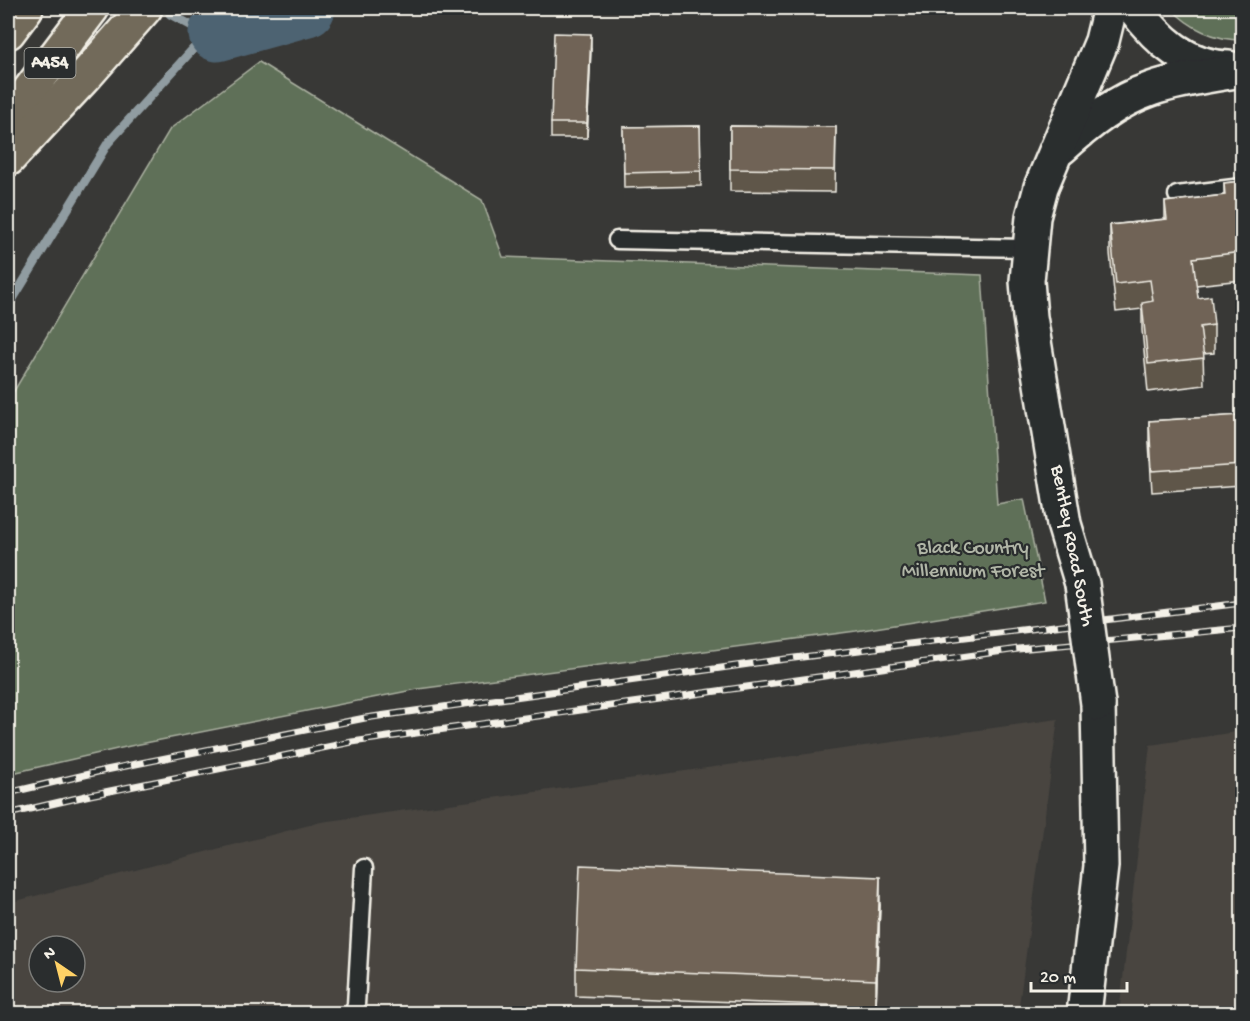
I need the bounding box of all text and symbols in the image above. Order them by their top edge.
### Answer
road number: A454 [25,48,76,78]
street label: Bentley Road South [1044,462,1098,629]
park label: Black Country Millennium Forest [902,538,1046,584]
north arrow [27,934,87,994]
text: N [41,943,61,965]
scale bar [1031,955,1127,993]
text: 20 m [1040,968,1076,989]

